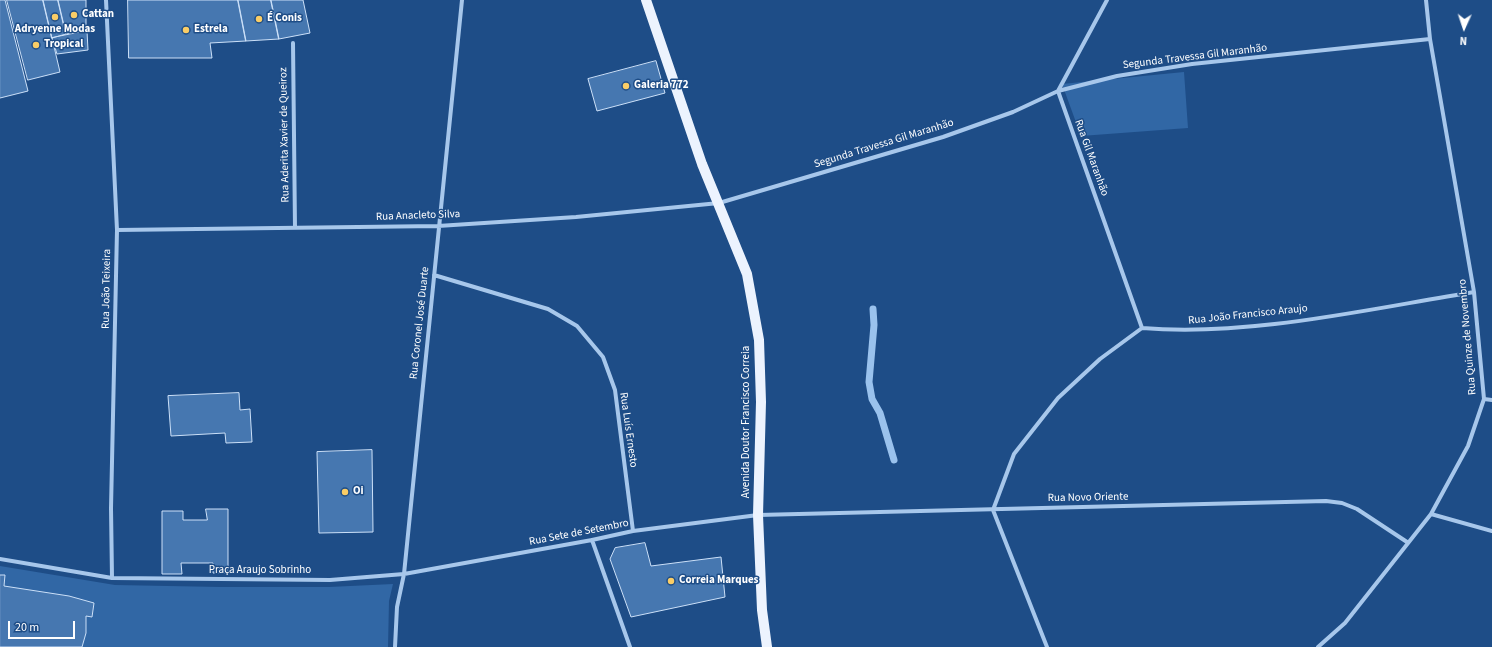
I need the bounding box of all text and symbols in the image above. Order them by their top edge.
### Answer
place label: Cattan [82,8,114,22]
north arrow [1444,8,1484,48]
marker: Cattan [69,10,79,20]
marker: Adryenne Modas [50,12,60,22]
place label: É Conis [267,12,302,26]
marker: É Conis [254,14,264,24]
place label: Adryenne Modas [15,23,95,37]
place label: Estrela [194,23,228,37]
marker: Estrela [181,25,191,35]
text: N [1459,33,1467,48]
place label: Tropical [44,38,83,52]
marker: Tropical [31,40,41,50]
street label: Segunda Travessa Gil Maranhão [1122,42,1268,72]
street label: Rua Aderita Xavier de Queiroz [277,67,293,203]
place label: Galeria 772 [634,79,688,93]
marker: Galeria 772 [621,81,631,91]
street label: Segunda Travessa Gil Maranhão [813,116,955,172]
street label: Rua Gil Maranhão [1071,118,1111,198]
street label: Rua Anacleto Silva [376,208,460,224]
street label: Rua João Teixeira [100,249,114,329]
street label: Rua Coronel José Duarte [408,266,432,380]
street label: Rua Quinze de Novembro [1456,278,1480,396]
street label: Rua João Francisco Araujo [1188,302,1308,328]
street label: Avenida Doutor Francisco Correia [740,346,754,498]
street label: Rua Luís Ernesto [616,392,640,468]
place label: Oi [353,485,364,499]
marker: Oi [340,487,350,497]
street label: Rua Novo Oriente [1048,491,1128,505]
street label: Rua Sete de Setembro [528,517,630,549]
street label: Praça Araujo Sobrinho [209,564,311,578]
place label: Correia Marques [679,574,758,588]
marker: Correia Marques [666,576,676,586]
scale bar [10,613,77,639]
text: 20 m [15,619,39,636]

